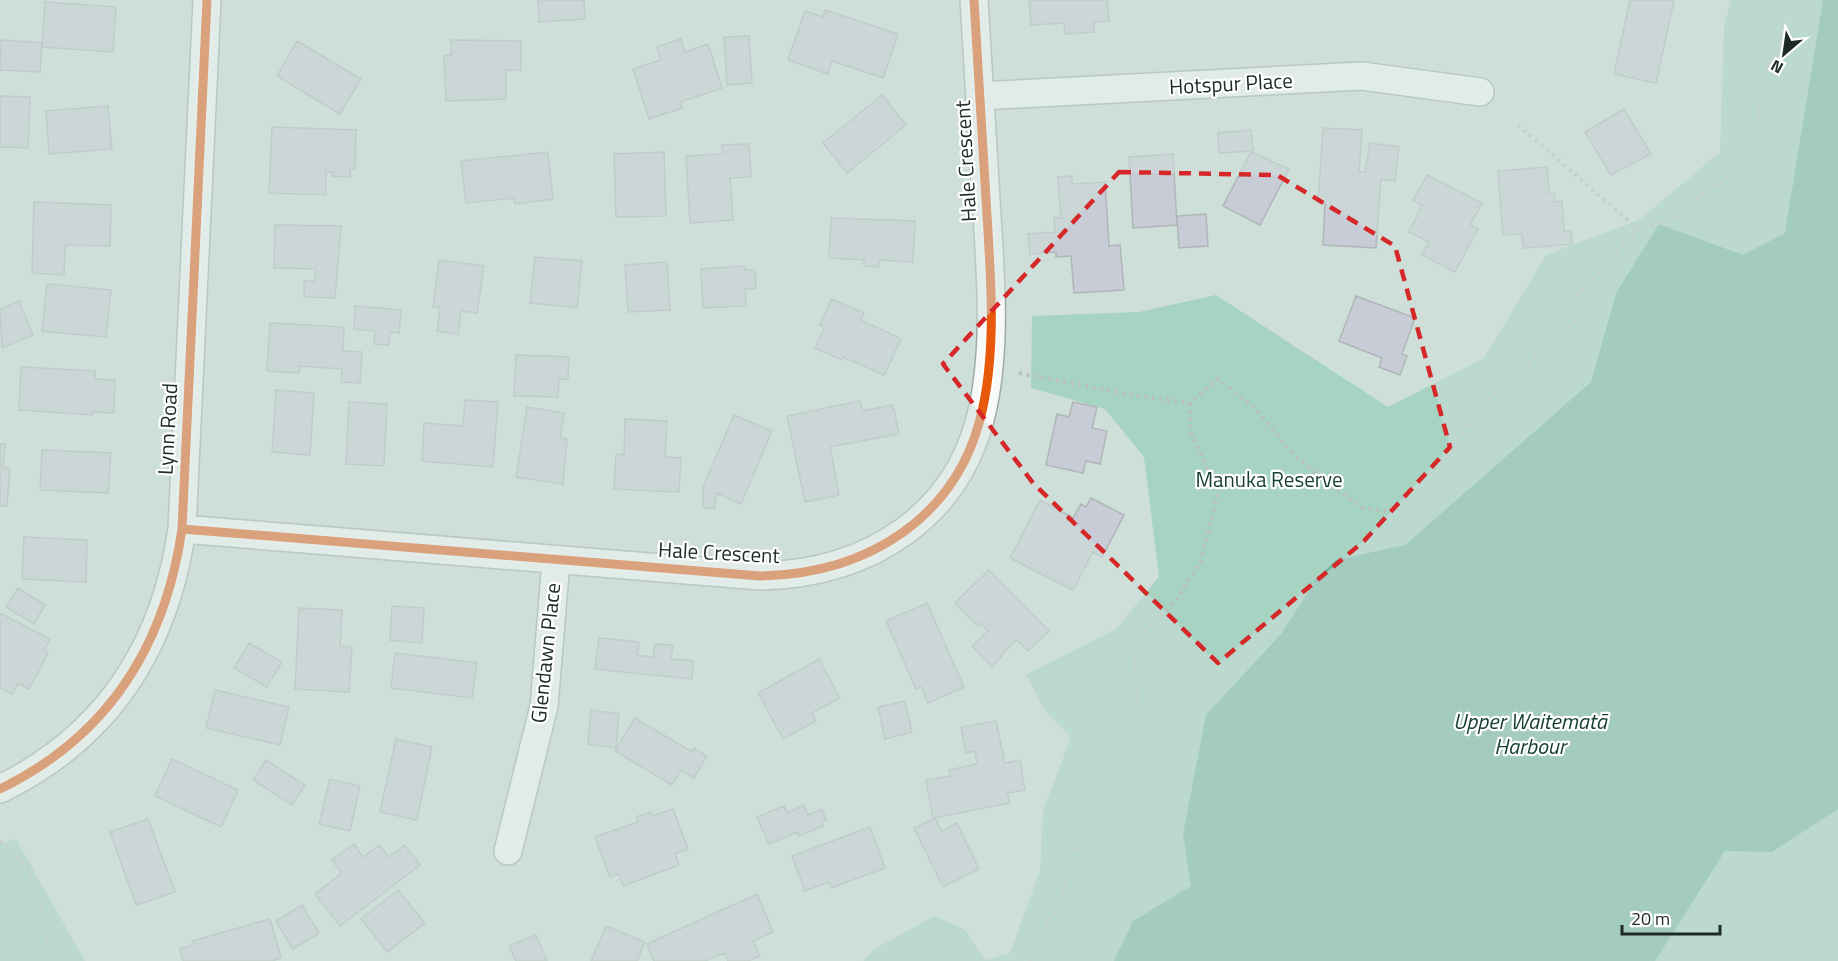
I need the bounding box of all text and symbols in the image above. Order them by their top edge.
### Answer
north arrow [1754,24,1814,84]
text: N [1766,54,1787,80]
street label: Hotspur Place [1168,64,1294,102]
street label: Hale Crescent [946,99,984,223]
street label: Lynn Road [149,382,185,476]
park label: Manuka Reserve [1195,463,1343,495]
street label: Hale Crescent [657,533,781,571]
street label: Glendawn Place [522,581,568,725]
water label: Upper Waitematā Harbour [1453,704,1609,763]
scale bar [1622,898,1720,936]
text: 20 m [1631,905,1670,932]

